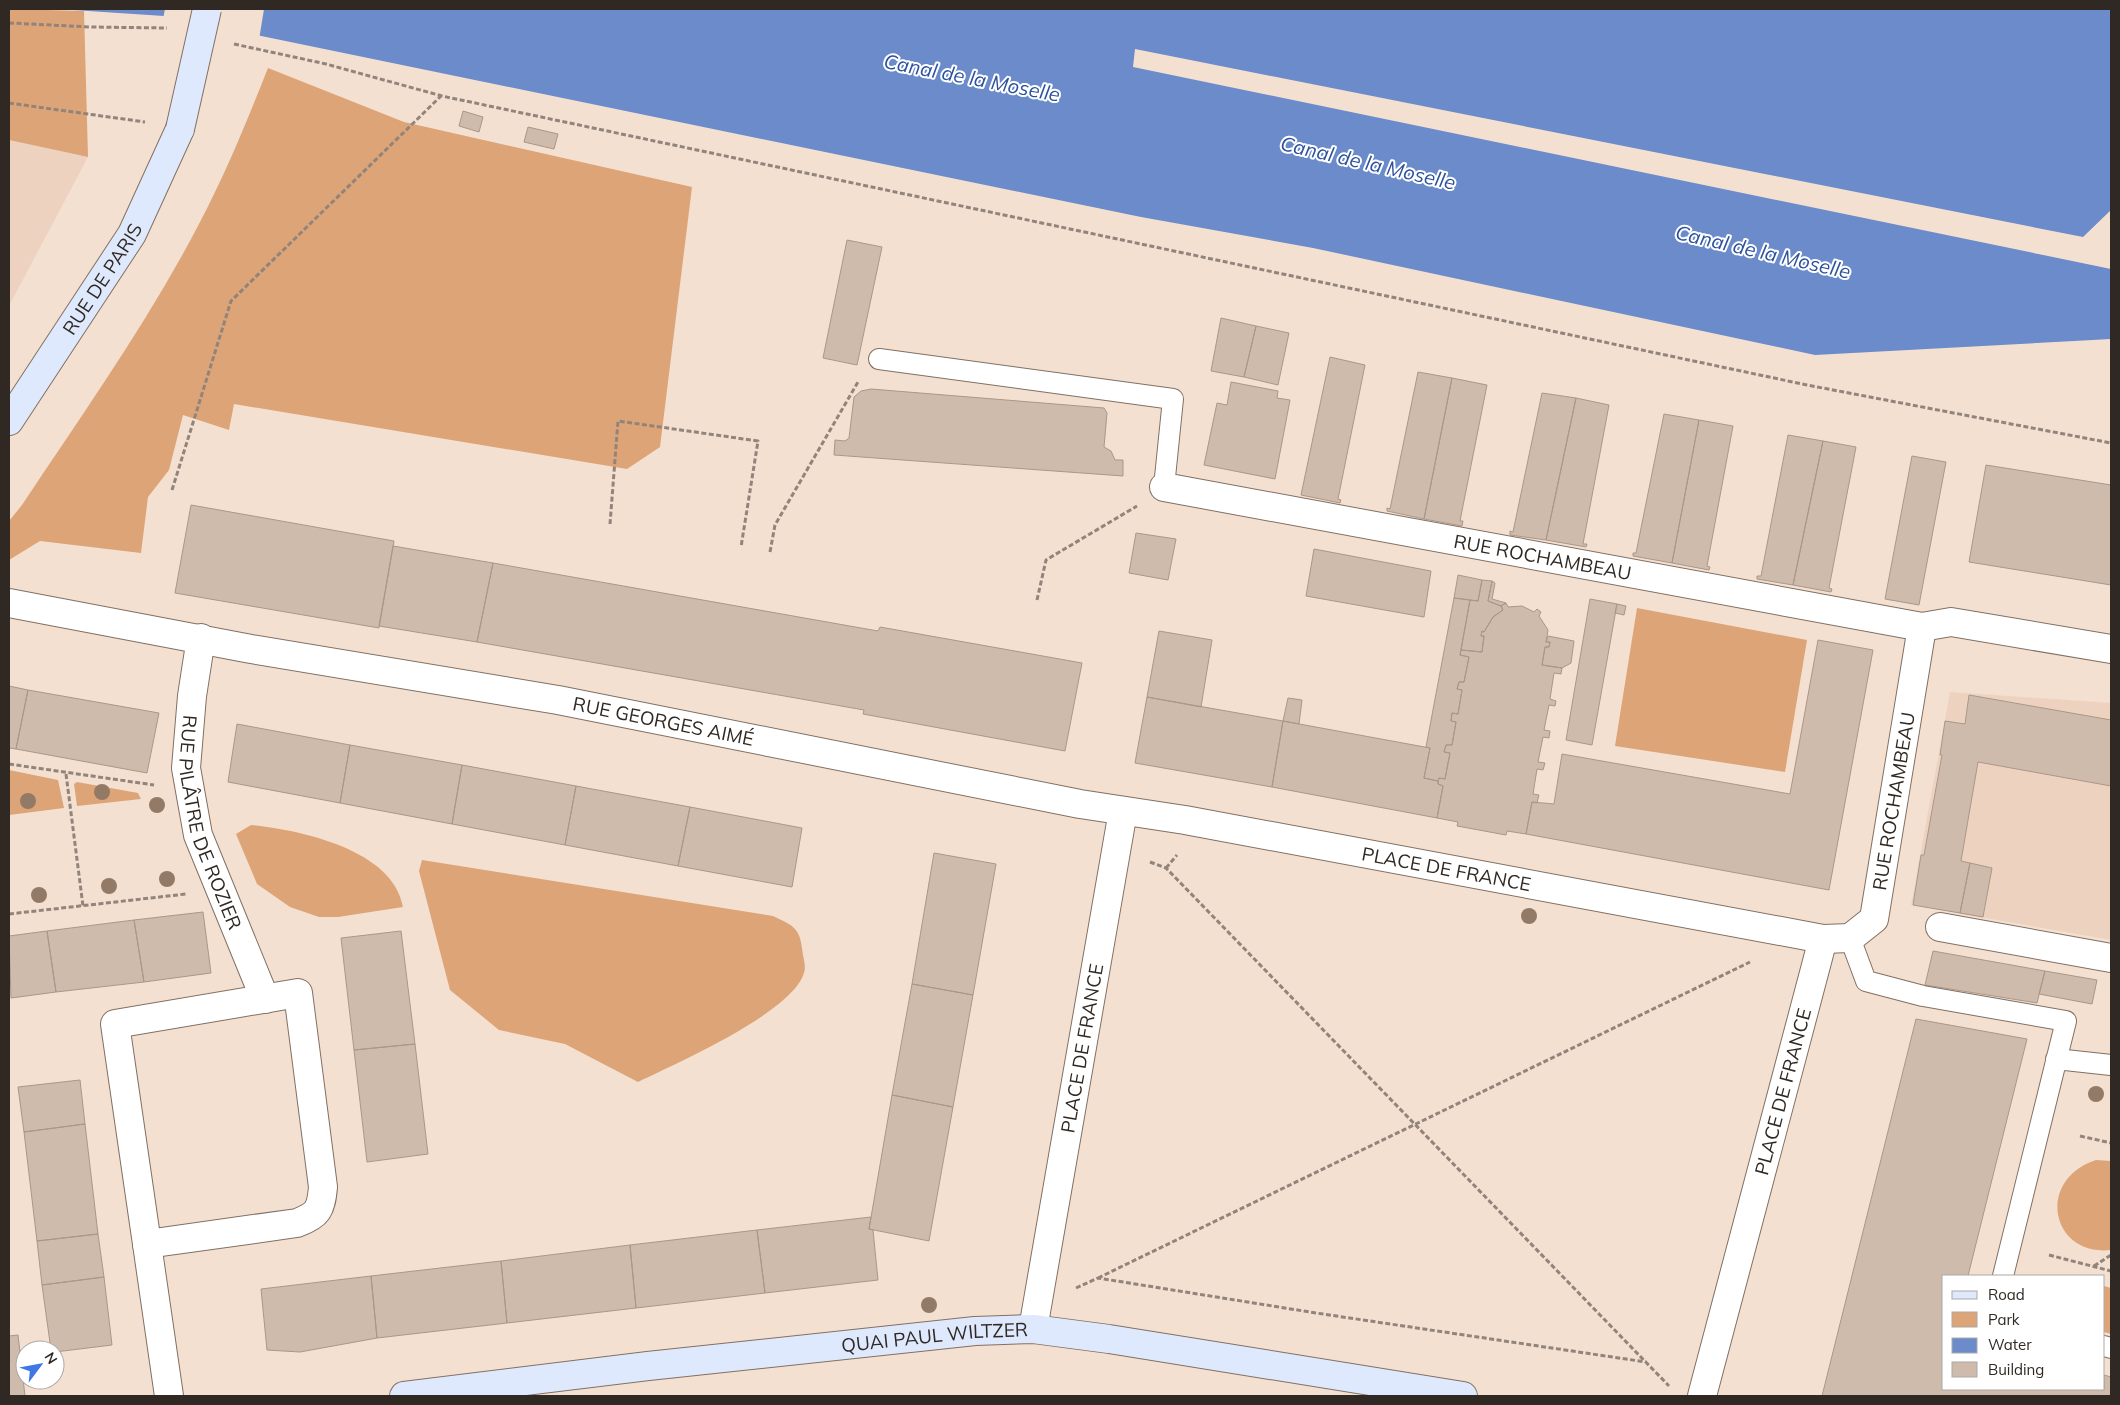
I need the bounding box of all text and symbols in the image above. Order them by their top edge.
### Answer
water label: Canal de la Moselle [882,48,1062,107]
water label: Canal de la Moselle [1278,130,1458,195]
water label: Canal de la Moselle [1673,219,1853,284]
street label: RUE DE PARIS [57,220,147,339]
street label: RUE ROCHAMBEAU [1452,529,1633,585]
street label: RUE GEORGES AIMÉ [571,691,756,751]
street label: RUE ROCHAMBEAU [1867,710,1920,892]
street label: RUE PILÂTRE DE ROZIER [174,714,247,933]
street label: PLACE DE FRANCE [1360,841,1533,896]
street label: PLACE DE FRANCE [1055,962,1108,1135]
street label: PLACE DE FRANCE [1749,1005,1816,1178]
legend [1942,1275,2105,1390]
text: Road [1988,1285,2025,1304]
text: Park [1988,1310,2020,1329]
street label: QUAI PAUL WILTZER [840,1317,1028,1357]
text: Water [1988,1335,2032,1354]
north arrow [15,1340,65,1390]
text: N [41,1349,61,1367]
text: Building [1988,1360,2044,1379]

